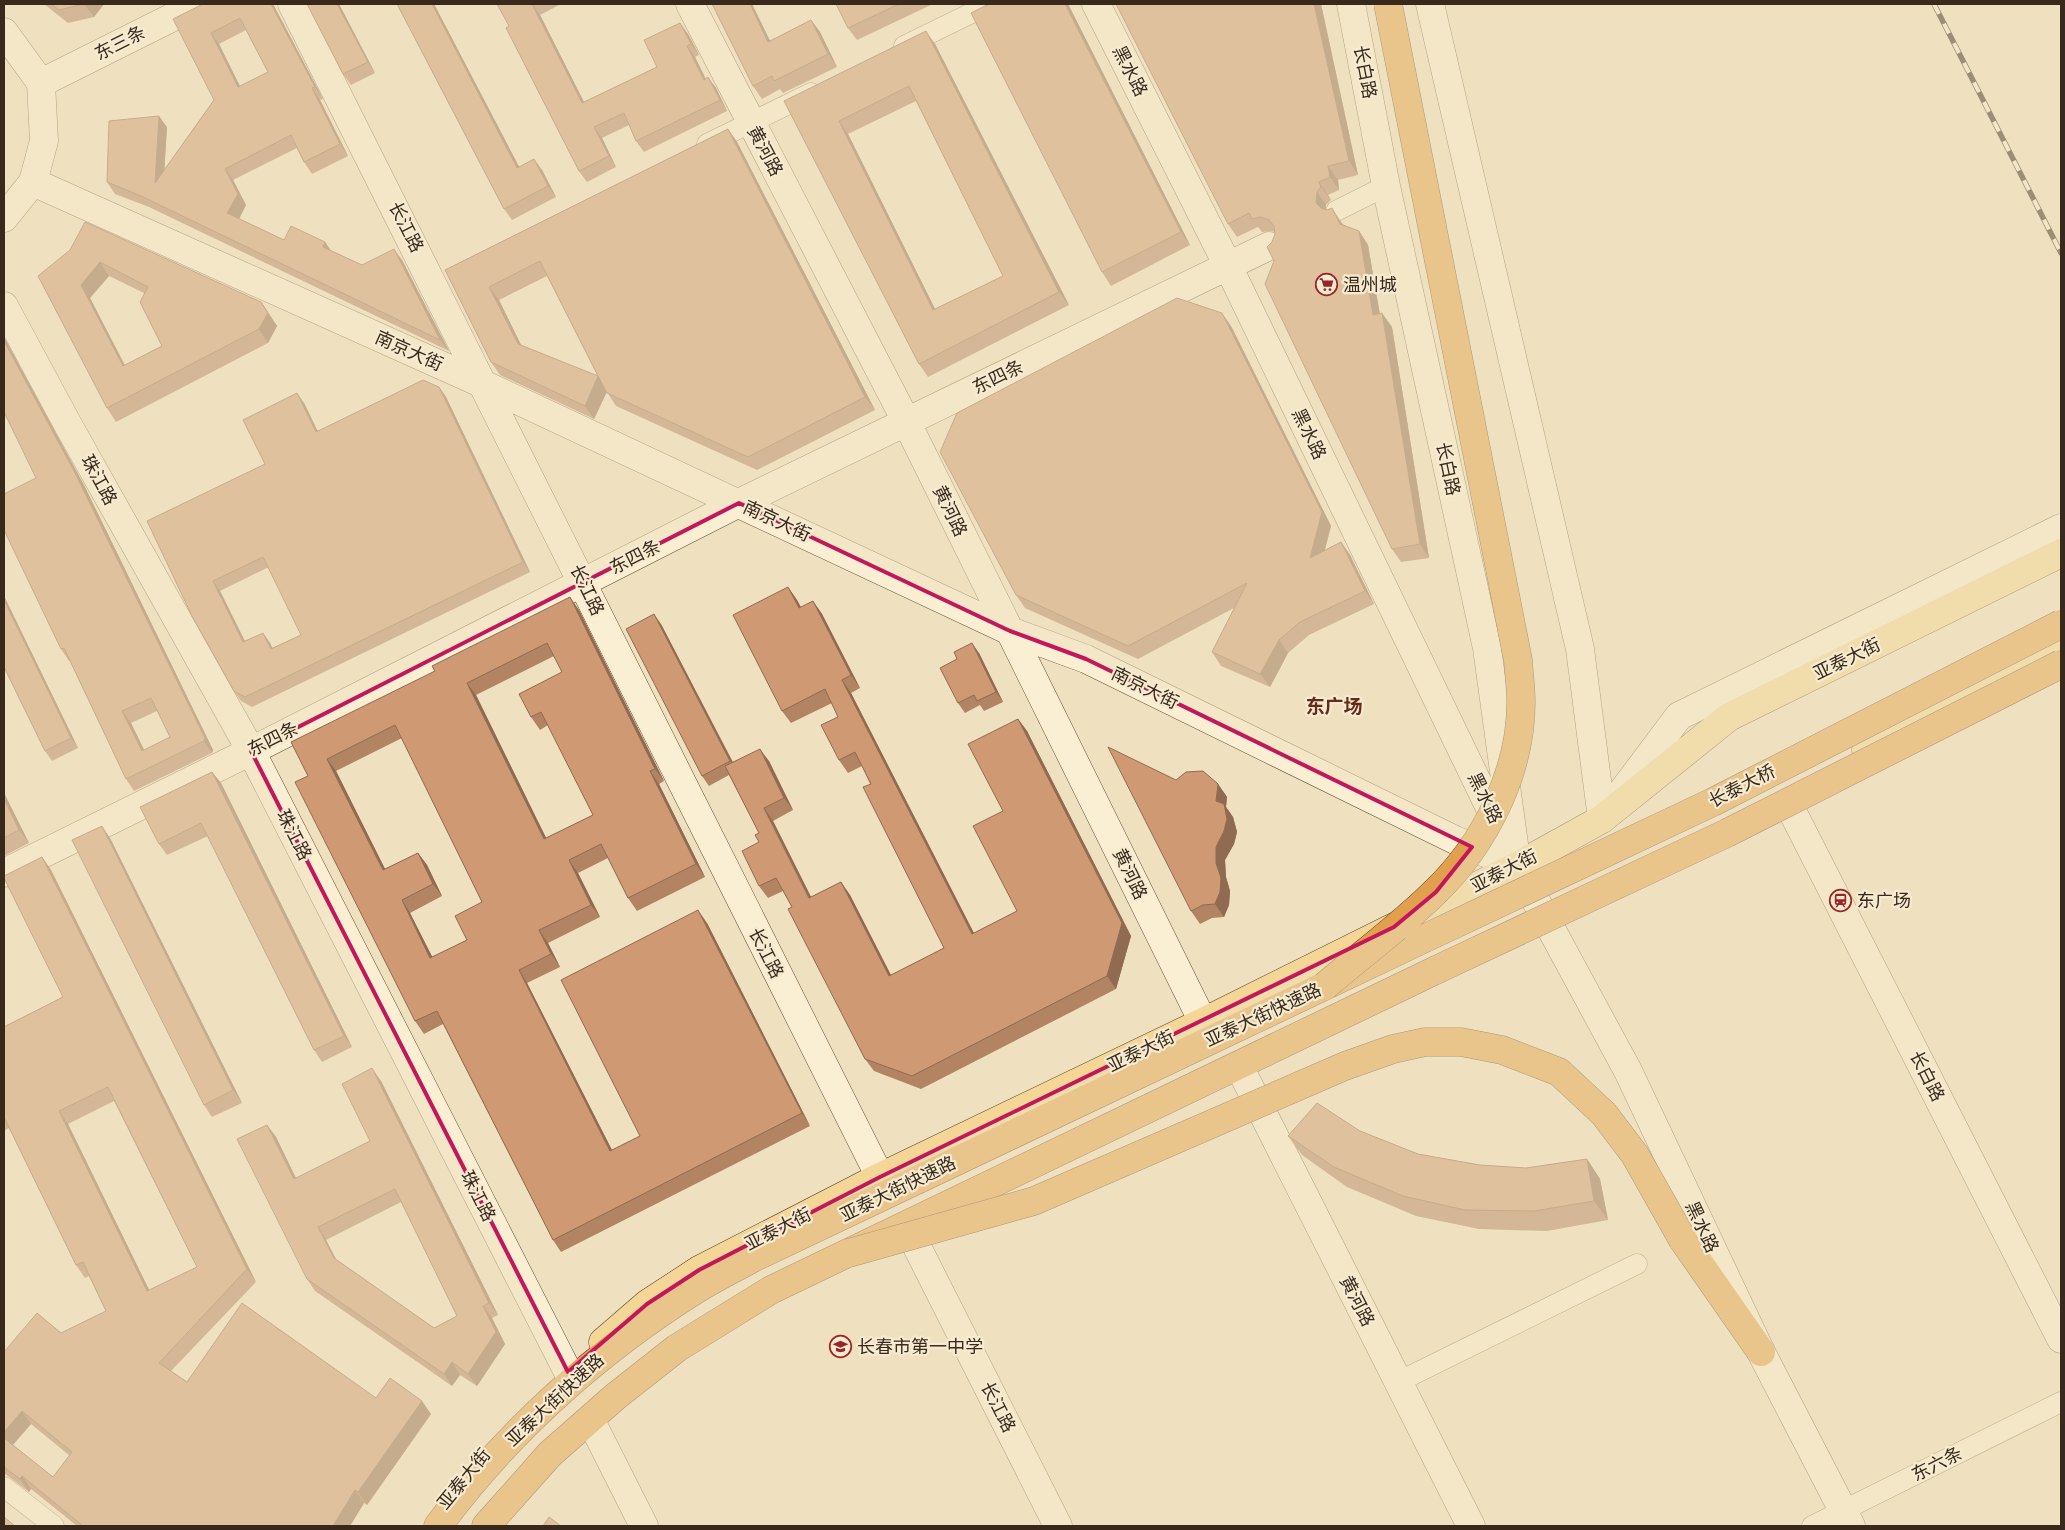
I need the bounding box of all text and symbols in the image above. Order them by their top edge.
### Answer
street label: 东三条 [91,22,149,64]
street label: 黑水路 [1109,42,1151,100]
street label: 长白路 [1350,44,1380,100]
street label: 黄河路 [743,122,787,180]
street label: 长江路 [385,198,427,256]
supermarket icon: 温州城 [1315,273,1339,297]
place label: 温州城 [1343,275,1397,295]
street label: 南京大街 [372,327,446,375]
street label: 东四条 [969,356,1027,398]
street label: 黑水路 [1288,405,1330,463]
street label: 长白路 [1433,441,1463,497]
street label: 珠江路 [77,452,121,508]
street label: 黄河路 [929,482,971,540]
street label: 南京大街 [740,497,814,545]
street label: 东四条 [606,536,664,578]
street label: 长江路 [566,561,608,619]
street label: 亚泰大街 [1810,634,1884,684]
street label: 南京大街 [1108,663,1182,713]
district label: 东广场 [1305,696,1363,717]
street label: 东四条 [244,718,302,760]
street label: 长泰大桥 [1705,761,1779,811]
street label: 黑水路 [1464,769,1506,827]
street label: 珠江路 [273,806,315,864]
street label: 黄河路 [1109,845,1151,903]
street label: 亚泰大街 [1467,846,1541,896]
station icon: 东广场 [1829,889,1853,913]
place label: 东广场 [1857,891,1911,911]
street label: 长江路 [745,924,787,982]
street label: 亚泰大街快速路 [1202,979,1324,1051]
street label: 亚泰大街 [1104,1026,1178,1076]
street label: 长白路 [1906,1047,1948,1105]
street label: 亚泰大街快速路 [837,1152,959,1226]
street label: 珠江路 [457,1167,499,1225]
street label: 黑水路 [1682,1198,1722,1256]
street label: 亚泰大街 [741,1204,815,1254]
street label: 黄河路 [1336,1272,1378,1330]
school or university icon: 长春市第一中学 [829,1335,853,1359]
place label: 长春市第一中学 [857,1337,983,1357]
street label: 亚泰大街快速路 [502,1350,608,1450]
street label: 长江路 [977,1378,1019,1436]
street label: 东六条 [1908,1443,1966,1485]
street label: 亚泰大街 [434,1445,494,1513]

